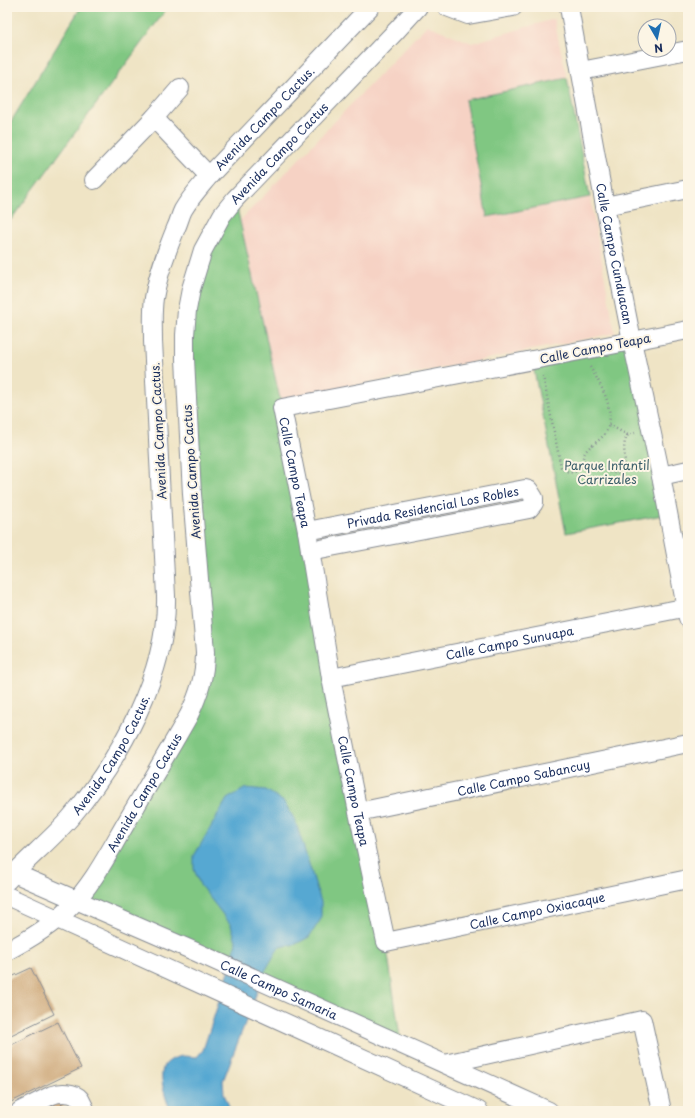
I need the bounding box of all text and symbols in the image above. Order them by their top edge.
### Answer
north arrow [637,18,677,58]
text: N [653,39,664,57]
street label: Avenida Campo Cactus. [212,63,316,173]
street label: Avenida Campo Cactus [228,100,330,208]
street label: Calle Campo Cunduacan [592,182,638,326]
street label: Calle Campo Teapa [538,328,652,368]
street label: Avenida Campo Cactus. [145,362,171,500]
street label: Avenida Campo Cactus [177,404,205,540]
street label: Calle Campo Teapa [275,415,315,530]
park label: Parque Infantil Carrizales [564,456,650,488]
street label: Privada Residencial Los Robles [345,481,521,532]
street label: Calle Campo Sunuapa [444,621,576,664]
street label: Avenida Campo Cactus. [68,691,150,815]
street label: Avenida Campo Cactus [104,730,184,854]
street label: Calle Campo Teapa [334,734,374,848]
street label: Calle Campo Sabancuy [455,755,592,800]
street label: Calle Campo Oxiacaque [468,887,607,933]
street label: Calle Campo Samaria [217,955,341,1024]

